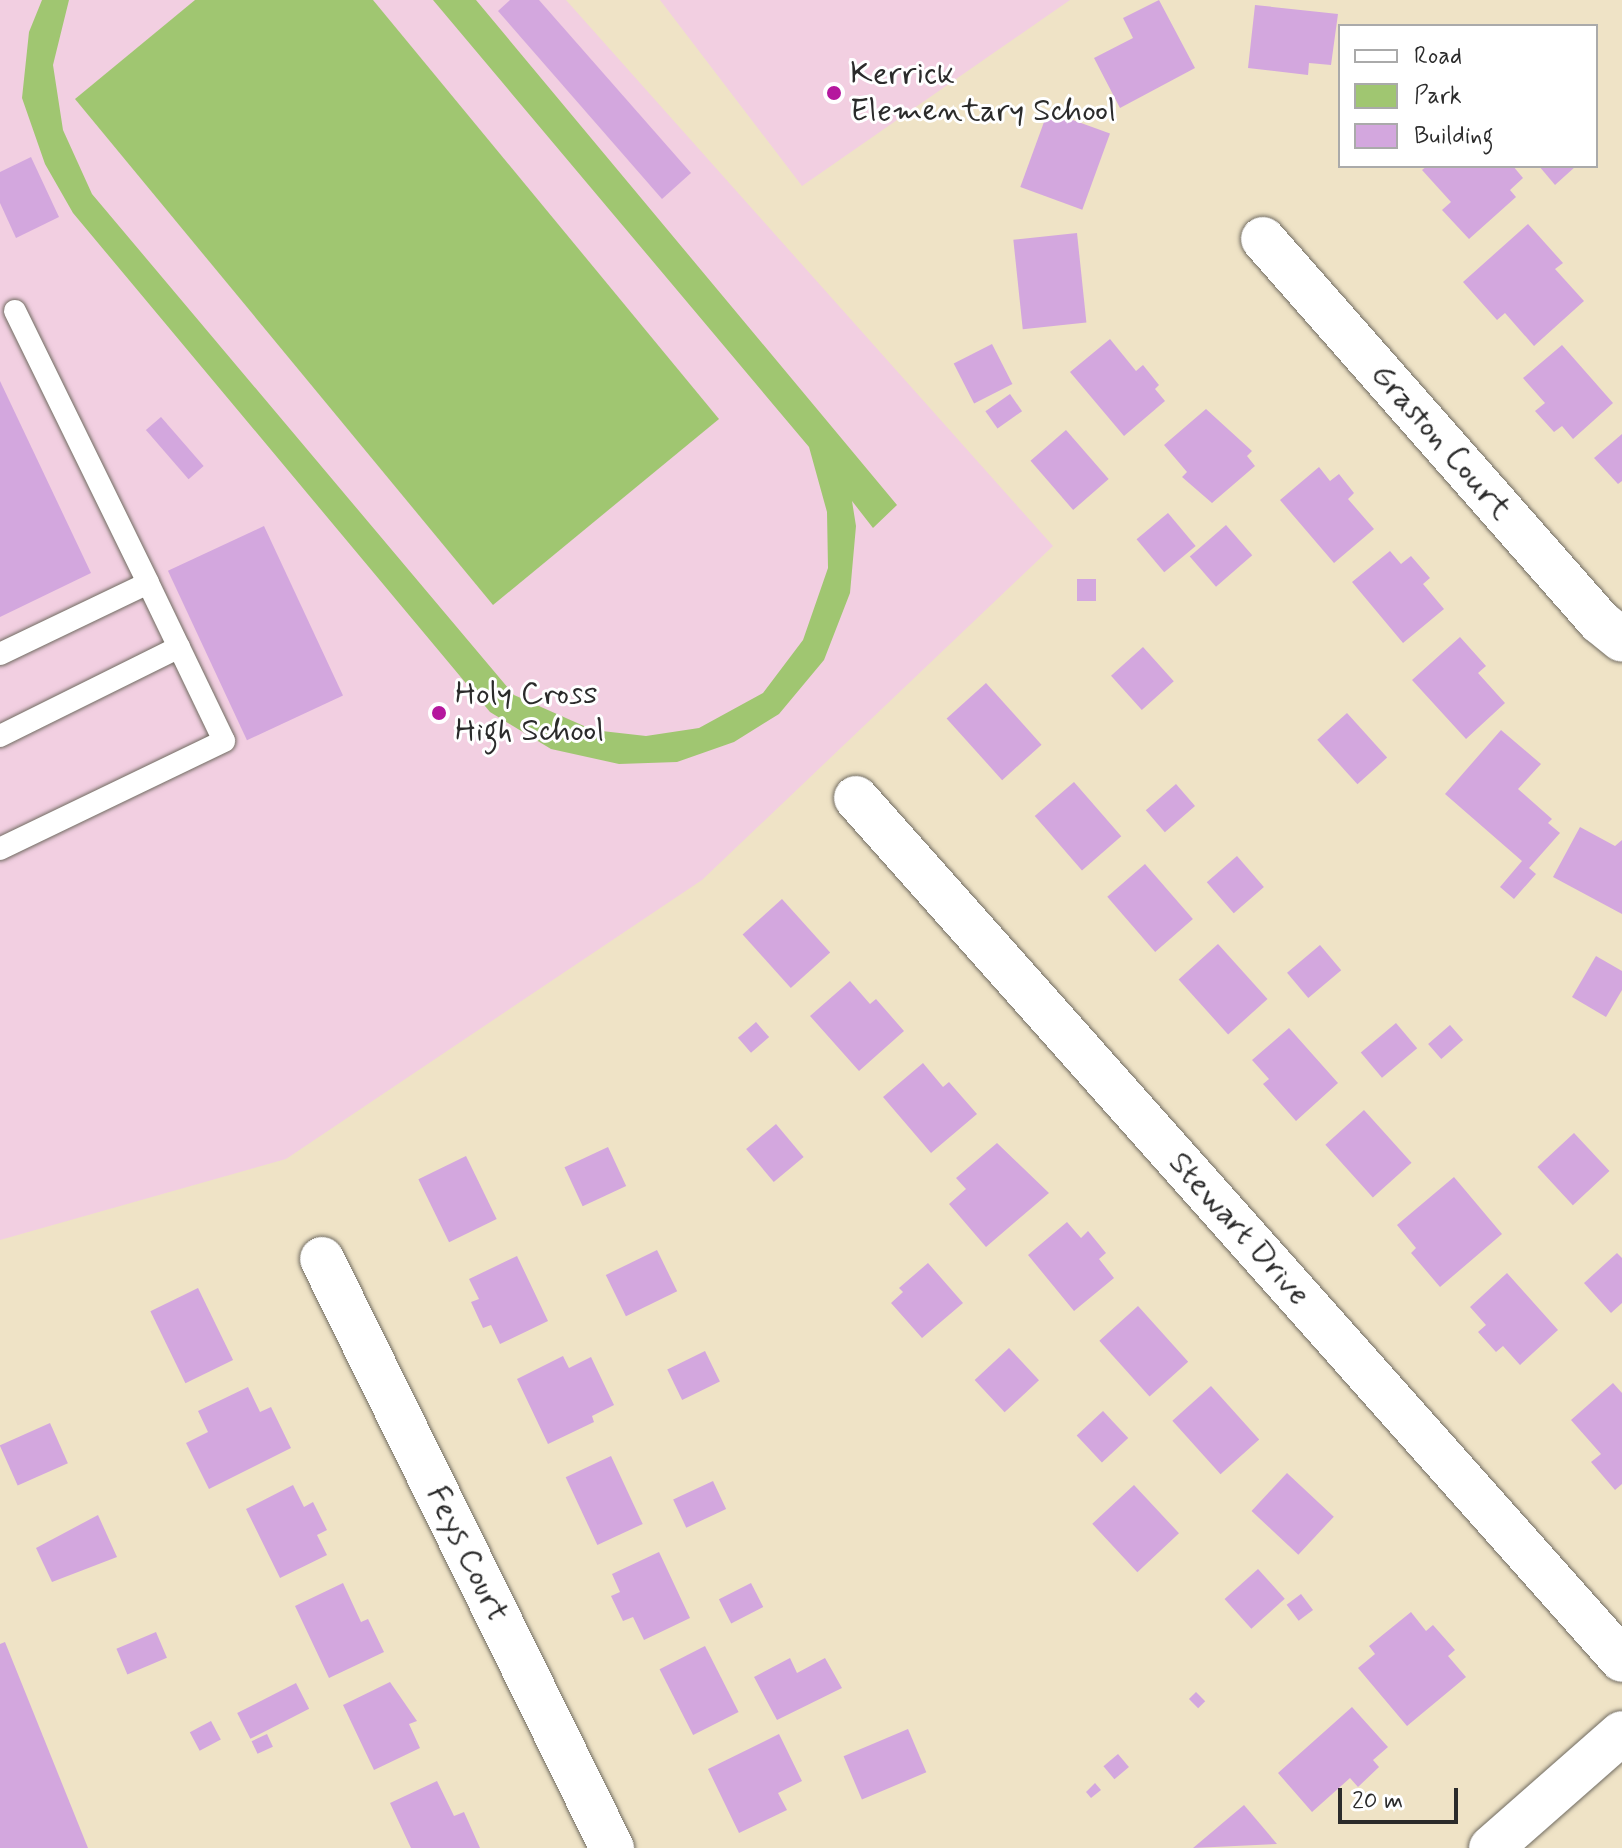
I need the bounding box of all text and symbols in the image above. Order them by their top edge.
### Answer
legend [1338,24,1598,168]
text: Road [1414,41,1462,72]
place label: Kerrick Elementary School [850,56,1116,131]
text: Park [1414,81,1462,112]
marker: Kerrick Elementary School [825,84,843,102]
text: Building [1414,121,1494,152]
street label: Graston Court [1365,359,1517,525]
place label: Holy Cross High School [455,676,604,751]
marker: Holy Cross High School [430,704,448,722]
street label: Stewart Drive [1161,1145,1317,1313]
street label: Feys Court [418,1480,516,1628]
scale bar [1342,1772,1462,1822]
text: 20 m [1352,1786,1403,1817]

